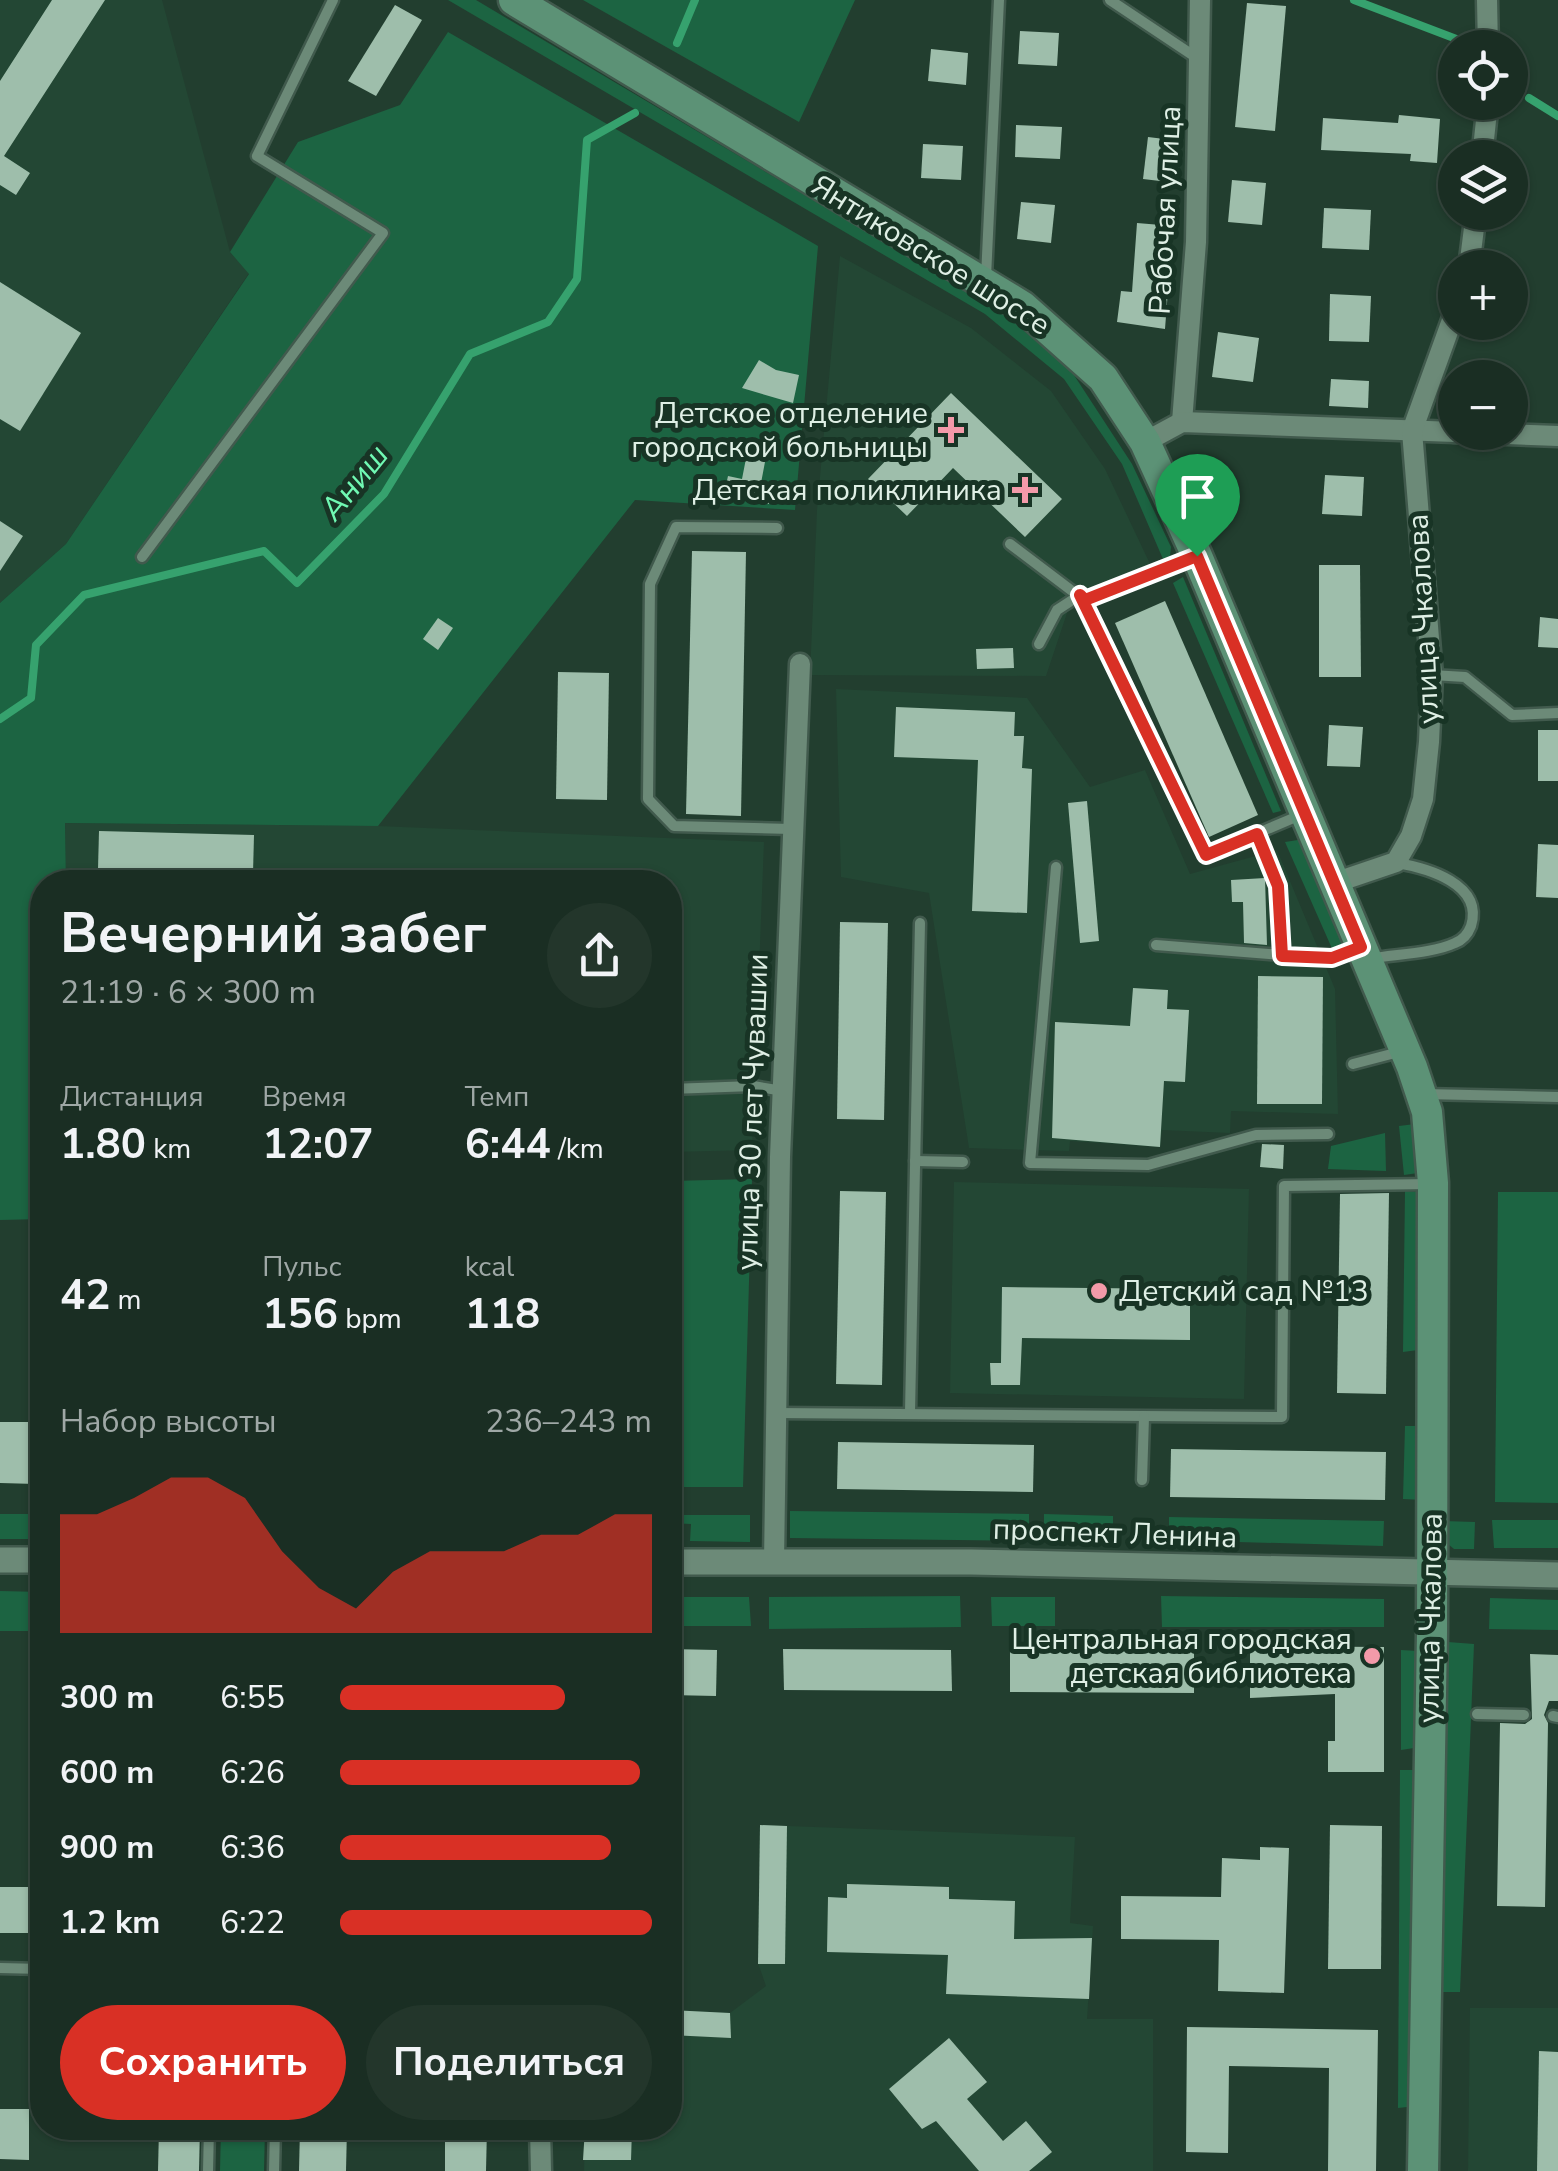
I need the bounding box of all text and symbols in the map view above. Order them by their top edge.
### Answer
map controls [1438,30,1528,450]
button: locate [1438,30,1528,120]
street label: Рабочая улица [1140,105,1191,315]
button: layers [1438,140,1528,230]
street label: Янтиковское шоссе [804,165,1058,345]
button: + [1438,250,1528,340]
button: − [1438,360,1528,450]
place label: Детское отделение городской больницы [631,393,928,468]
marker: Детское отделение городской больницы [938,417,964,443]
water label: Аниш [310,435,398,530]
pin [1155,454,1240,557]
icon: arrive [1170,469,1225,524]
place label: Детская поликлиника [693,470,1002,511]
marker: Детская поликлиника [1012,477,1038,503]
street label: улица Чкалова [1398,513,1449,725]
text: Вечерний забег [60,896,487,971]
button: share [547,903,652,1008]
street label: улица 30 лет Чувашии [726,953,779,1271]
text: 21:19 · 6 × 300 m [60,971,316,1014]
text: Дистанция [60,1078,204,1116]
text: Время [262,1078,347,1116]
text: Темп [465,1078,529,1116]
text: 1.80 [60,1116,146,1173]
text: 12:07 [262,1116,374,1173]
text: 6:44 [465,1116,551,1173]
text: km [146,1130,191,1168]
text: /km [551,1130,604,1168]
text: Пульс [262,1248,342,1286]
text: kcal [465,1248,514,1286]
text: 42 [60,1267,110,1324]
place label: Детский сад №13 [1119,1271,1369,1312]
marker: Детский сад №13 [1088,1280,1110,1302]
text: m [110,1281,142,1319]
text: 156 [262,1286,338,1343]
text: 118 [465,1286,540,1343]
text: bpm [338,1300,402,1338]
text: Набор высоты [60,1400,277,1443]
text: 236–243 m [485,1400,652,1443]
street label: проспект Ленина [992,1509,1238,1558]
street label: улица Чкалова [1408,1512,1453,1724]
place label: Центральная городская детская библиотека [1011,1619,1352,1694]
marker: Центральная городская детская библиотека [1361,1645,1383,1667]
text: 300 m [60,1676,154,1719]
text: 6:55 [220,1676,285,1719]
text: 600 m [60,1751,154,1794]
text: 6:26 [220,1751,285,1794]
text: 900 m [60,1826,154,1869]
text: 6:36 [220,1826,285,1869]
text: 1.2 km [60,1901,160,1944]
text: 6:22 [220,1901,285,1944]
button: Сохранить [60,2005,346,2120]
button: Поделиться [366,2005,652,2120]

